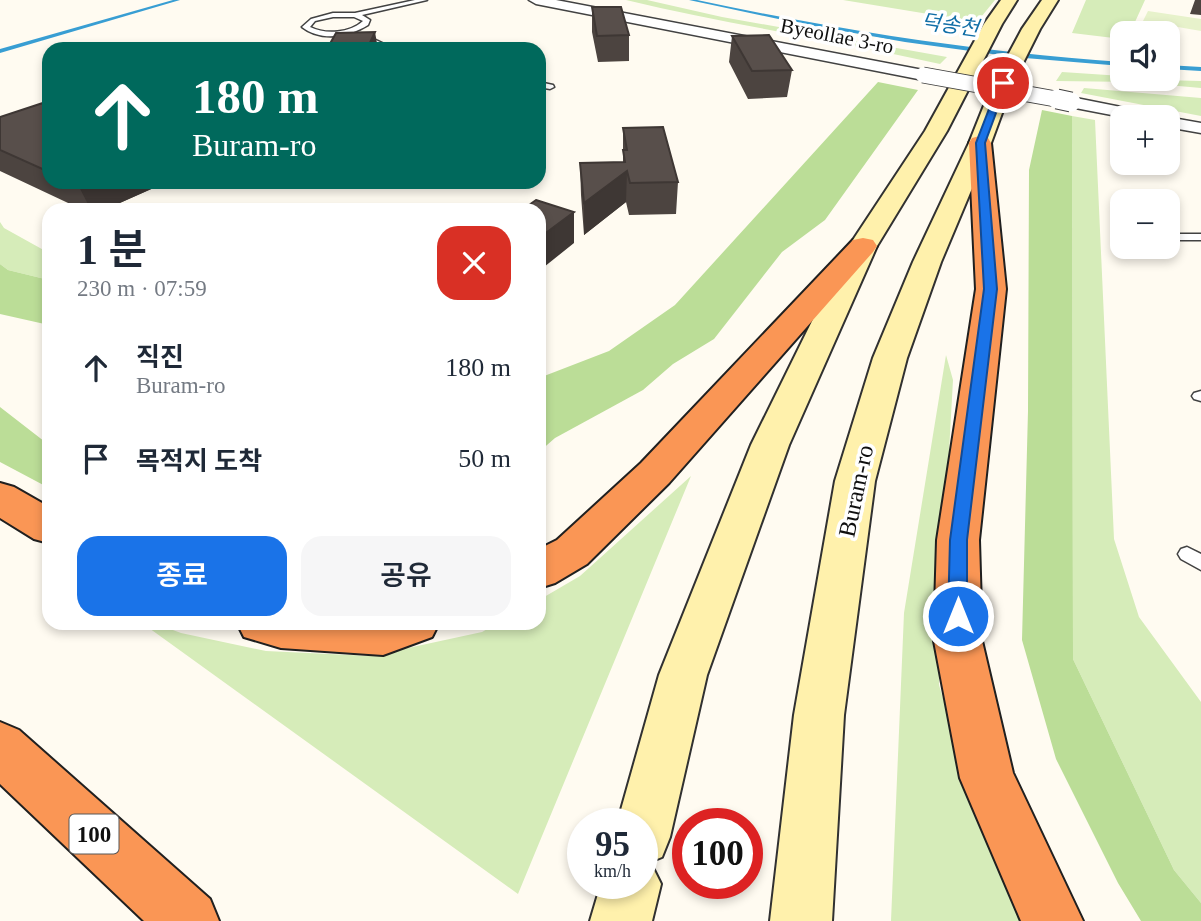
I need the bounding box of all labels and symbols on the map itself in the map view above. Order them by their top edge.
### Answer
water label: 덕송천 [920,9,983,41]
street label: Byeollae 3-ro [778,13,896,59]
pin [973,53,1033,113]
street label: Buram-ro [834,443,878,539]
position arrow [921,579,995,653]
speed limit sign: 100 [672,808,763,899]
road number: 100 [70,814,119,854]

